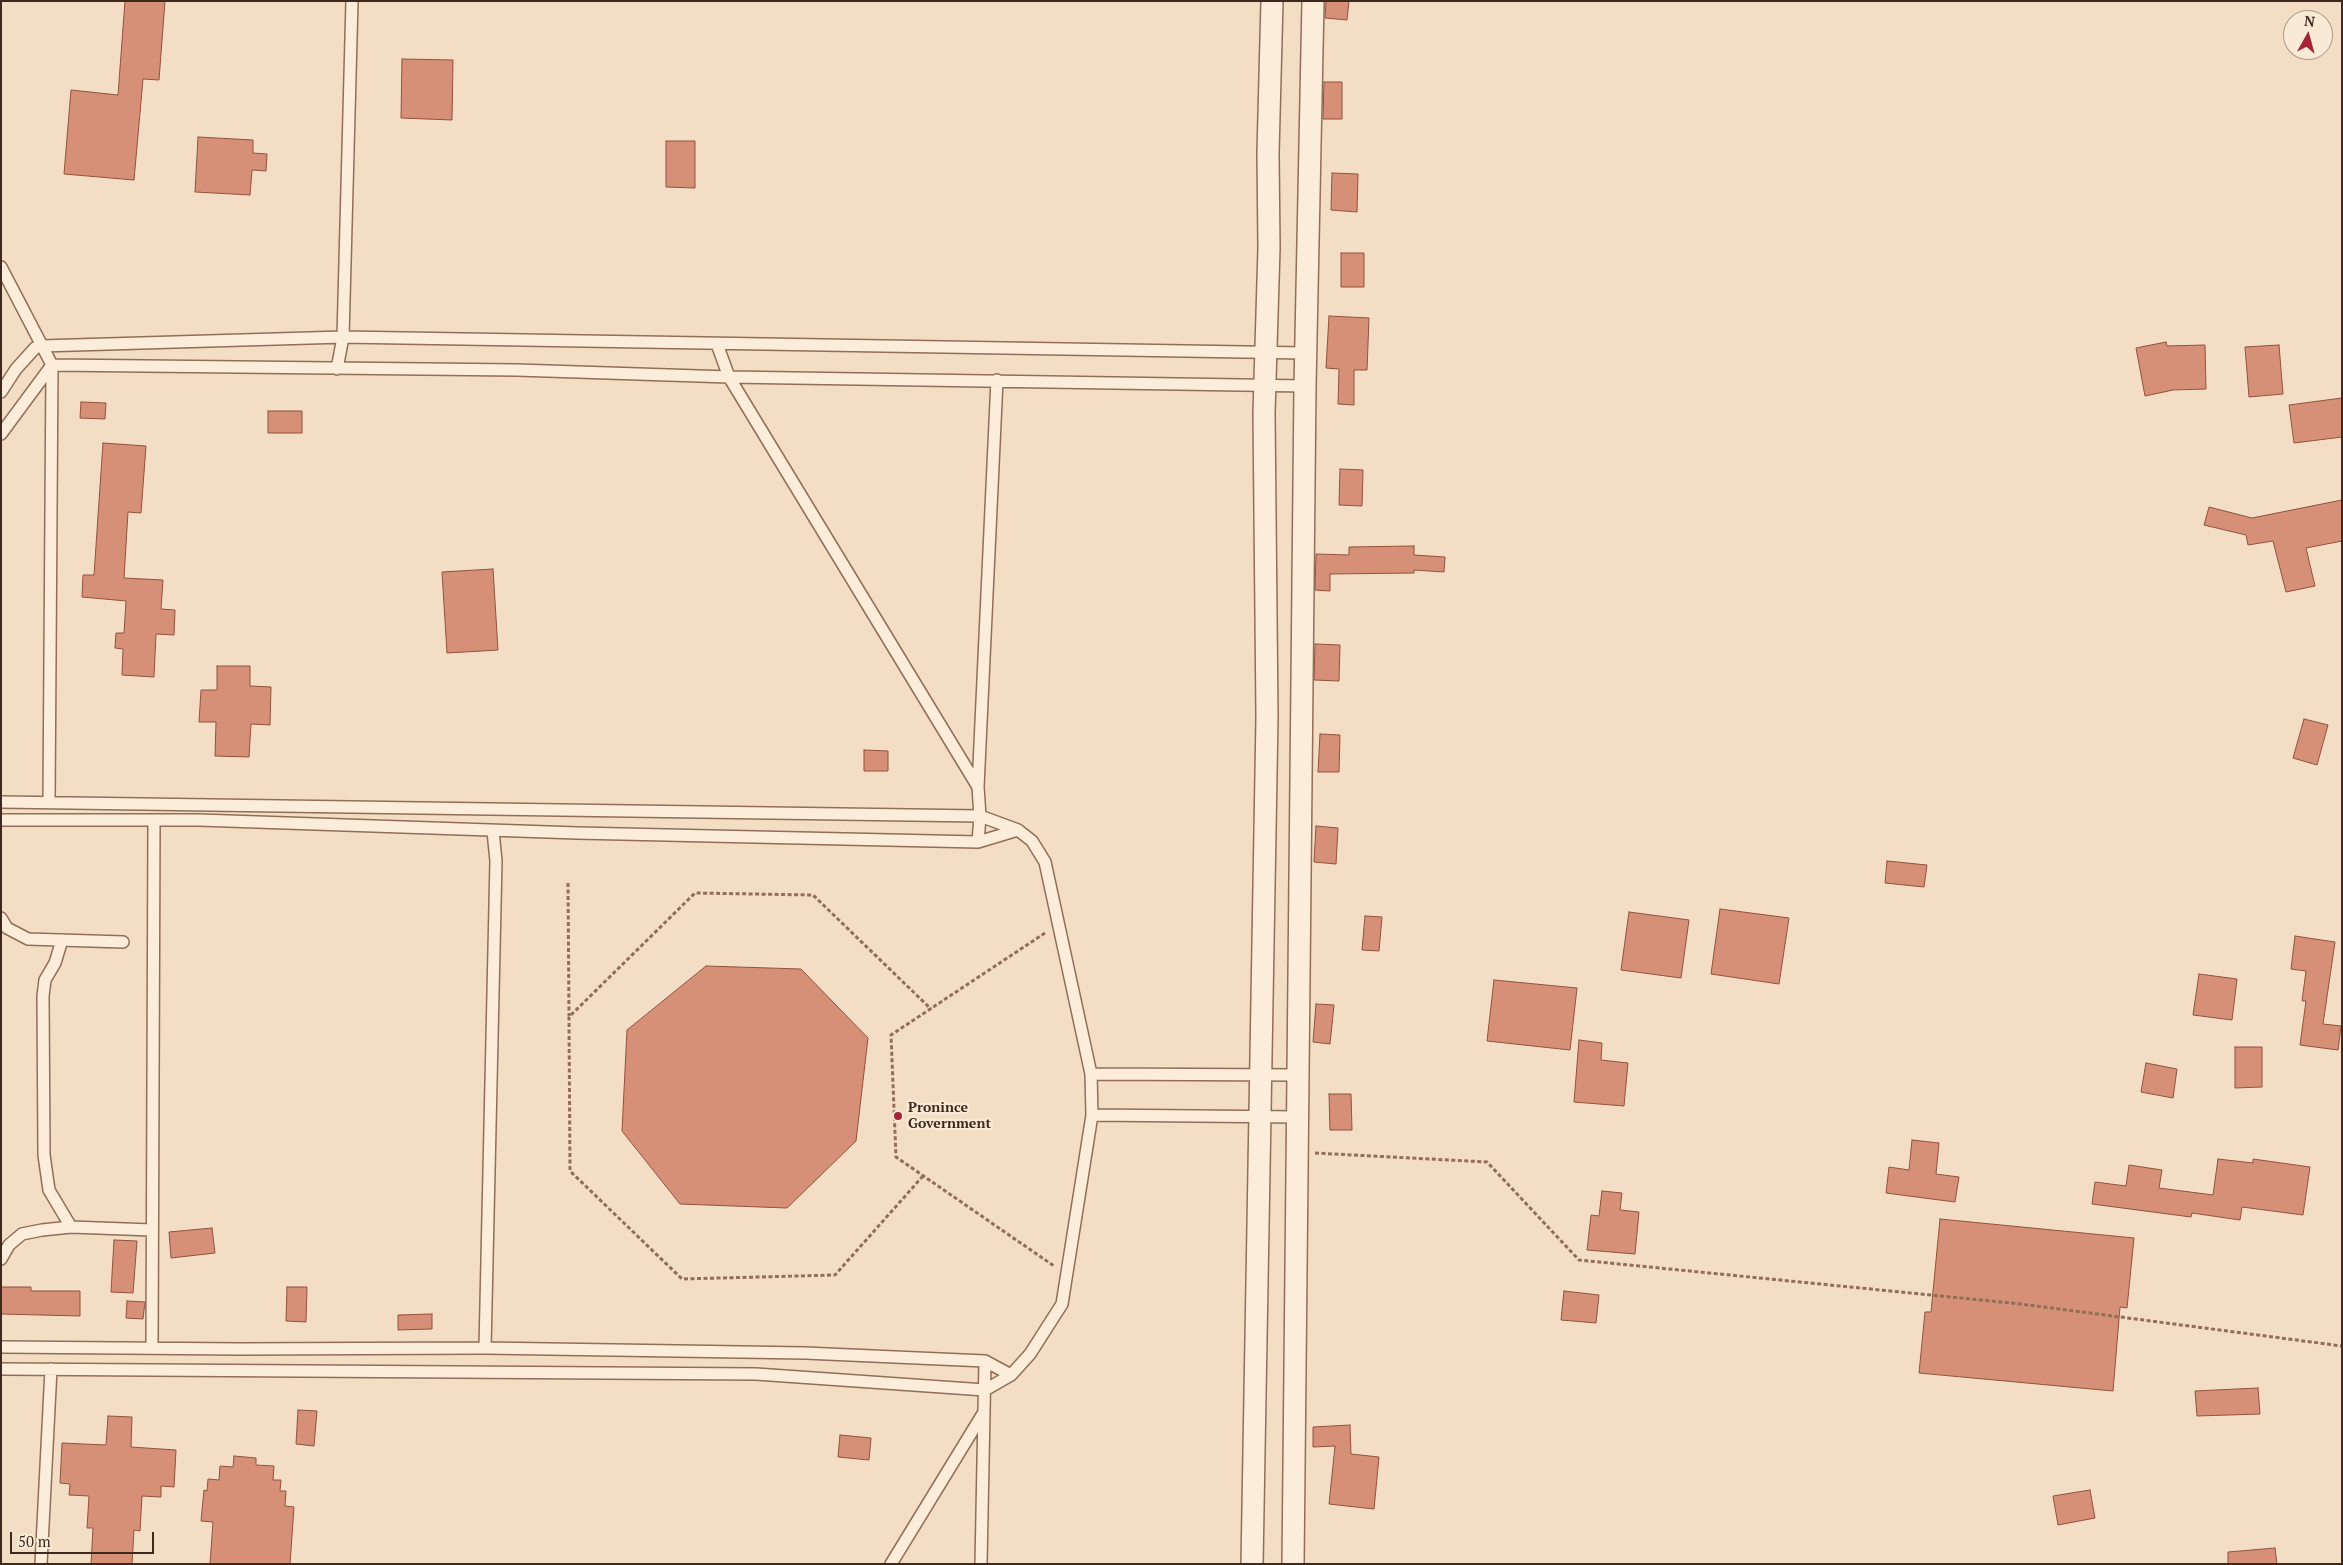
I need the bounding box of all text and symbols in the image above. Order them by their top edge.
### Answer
north arrow [2283,10,2333,60]
text: N [2303,11,2316,31]
place label: Pronince Government [908,1100,991,1132]
marker: Pronince Government [892,1110,904,1122]
scale bar [12,1522,156,1554]
text: 50 m [18,1531,51,1551]

